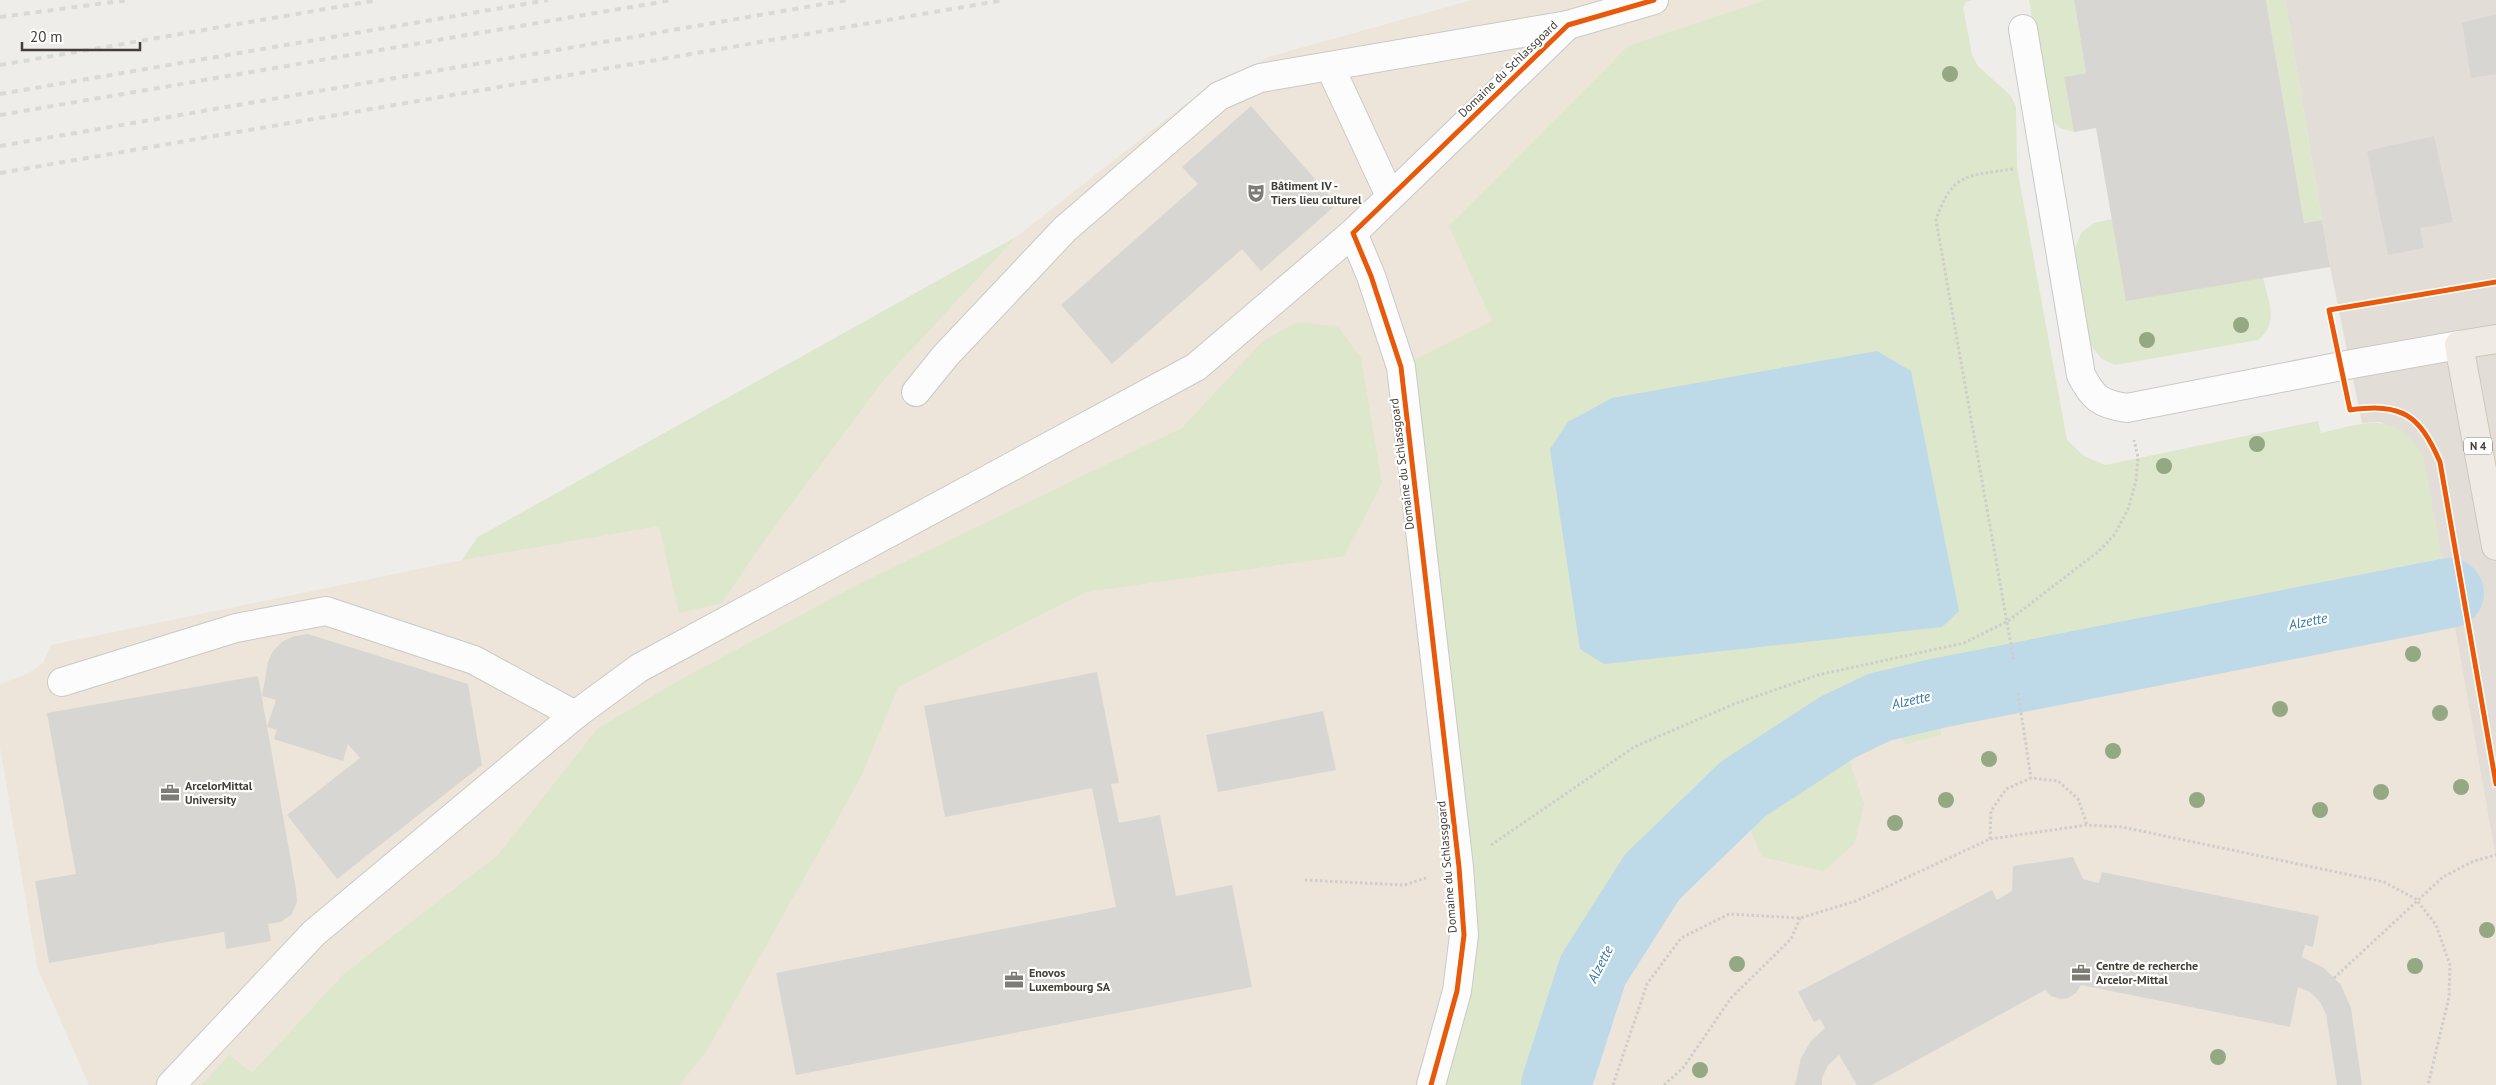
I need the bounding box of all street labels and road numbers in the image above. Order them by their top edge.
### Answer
street label: Domaine du Schlassgoard [1455,17,1561,120]
street label: Domaine du Schlassgoard [1386,397,1417,531]
road number: N 4 [2464,438,2492,454]
street label: Domaine du Schlassgoard [1433,800,1460,934]

